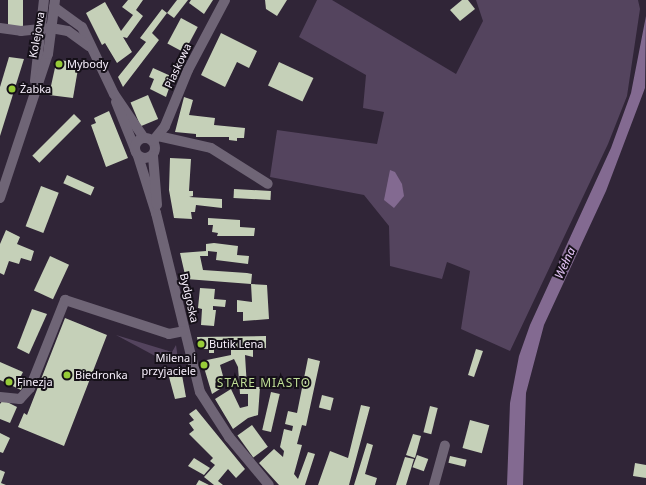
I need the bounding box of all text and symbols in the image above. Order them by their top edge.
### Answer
street label: Kolejowa [26,11,48,59]
street label: Piaskowa [162,41,194,91]
place label: Mybody [67,57,108,71]
marker: Mybody [54,59,64,69]
place label: Żabka [20,82,51,96]
marker: Żabka [7,84,17,94]
water label: Wełna [552,245,578,281]
street label: Bydgoska [177,272,201,324]
place label: Butik Lena [209,337,263,351]
marker: Butik Lena [196,339,206,349]
place label: Milena i przyjaciele [142,352,196,378]
marker: Milena i przyjaciele [199,360,209,370]
place label: Biedronka [75,368,128,382]
marker: Biedronka [62,370,72,380]
place label: Finezja [17,375,53,389]
district label: STARE MIASTO [217,376,311,390]
marker: Finezja [4,377,14,387]

